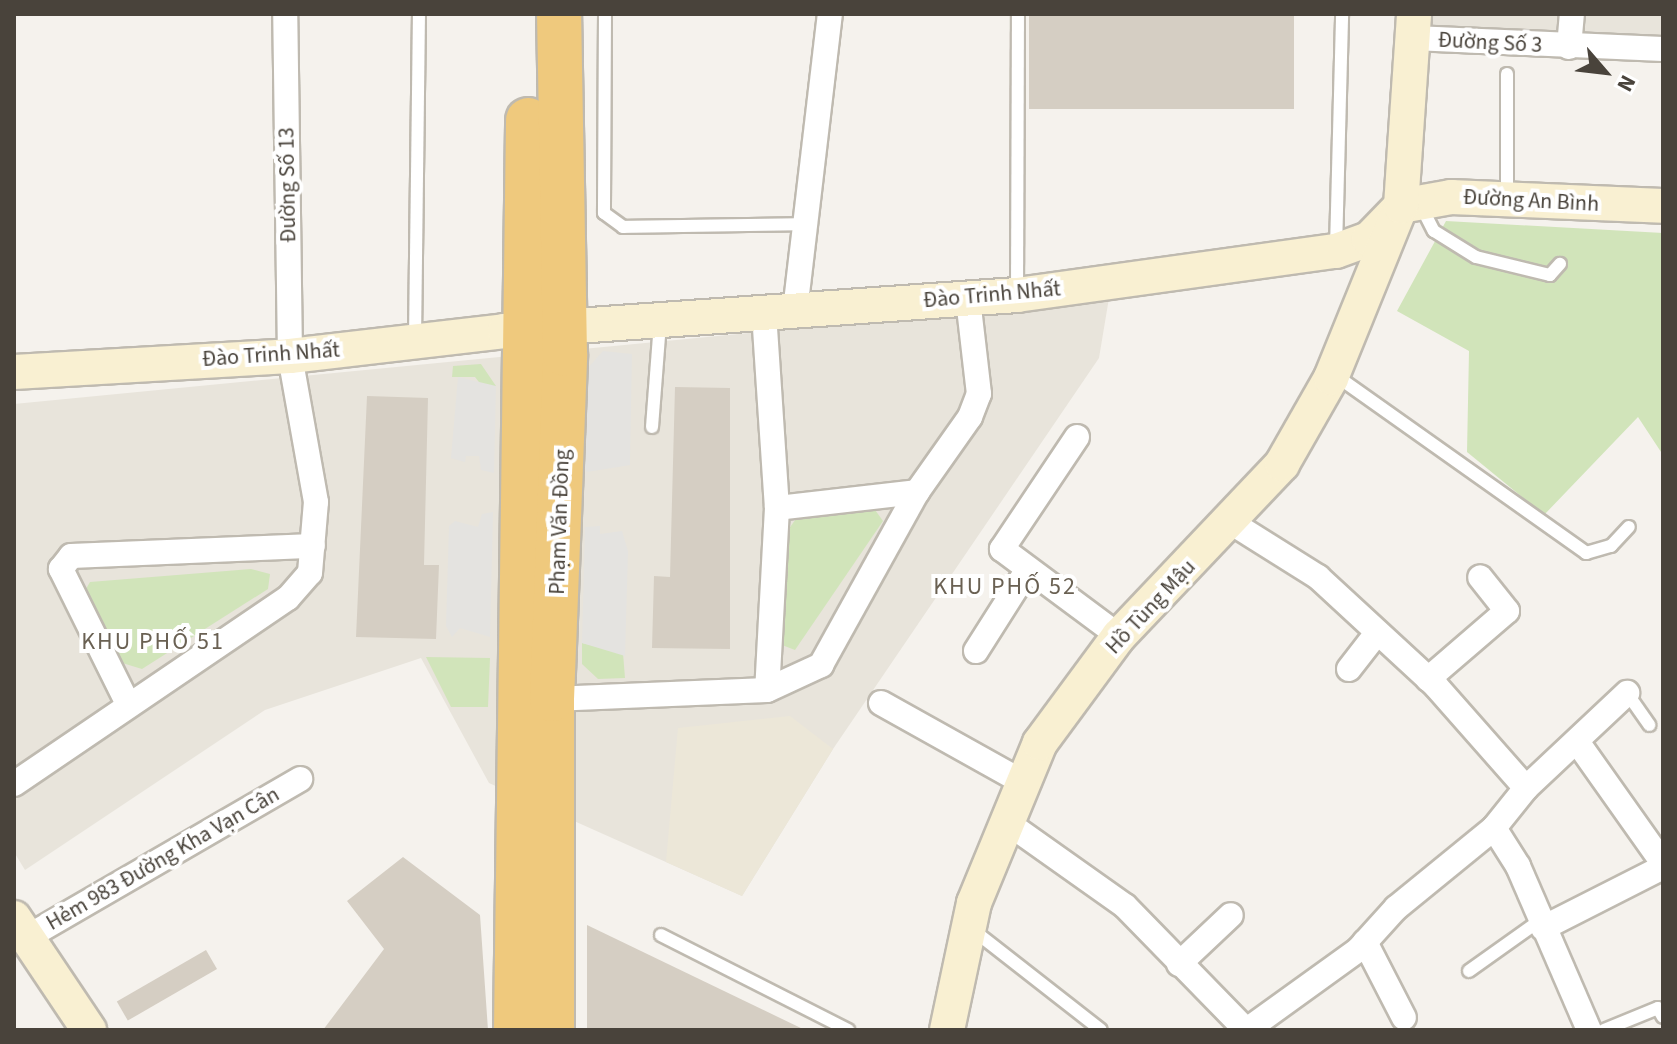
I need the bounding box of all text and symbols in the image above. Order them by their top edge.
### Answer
street label: Đường Số 3 [1437,27,1543,59]
north arrow [1565,32,1645,112]
text: N [1609,69,1644,97]
street label: Đường Số 13 [274,127,302,243]
street label: Đường An Bình [1462,184,1600,218]
street label: Đào Trinh Nhất [922,276,1062,314]
street label: Đào Trinh Nhất [201,337,341,373]
street label: Phạm Văn Đồng [544,449,576,595]
street label: Hồ Tùng Mậu [1100,554,1202,660]
district label: KHU PHỐ 52 [933,573,1077,601]
district label: KHU PHỐ 51 [81,628,225,656]
street label: Hẻm 983 Đường Kha Vạn Cân [42,781,284,937]

